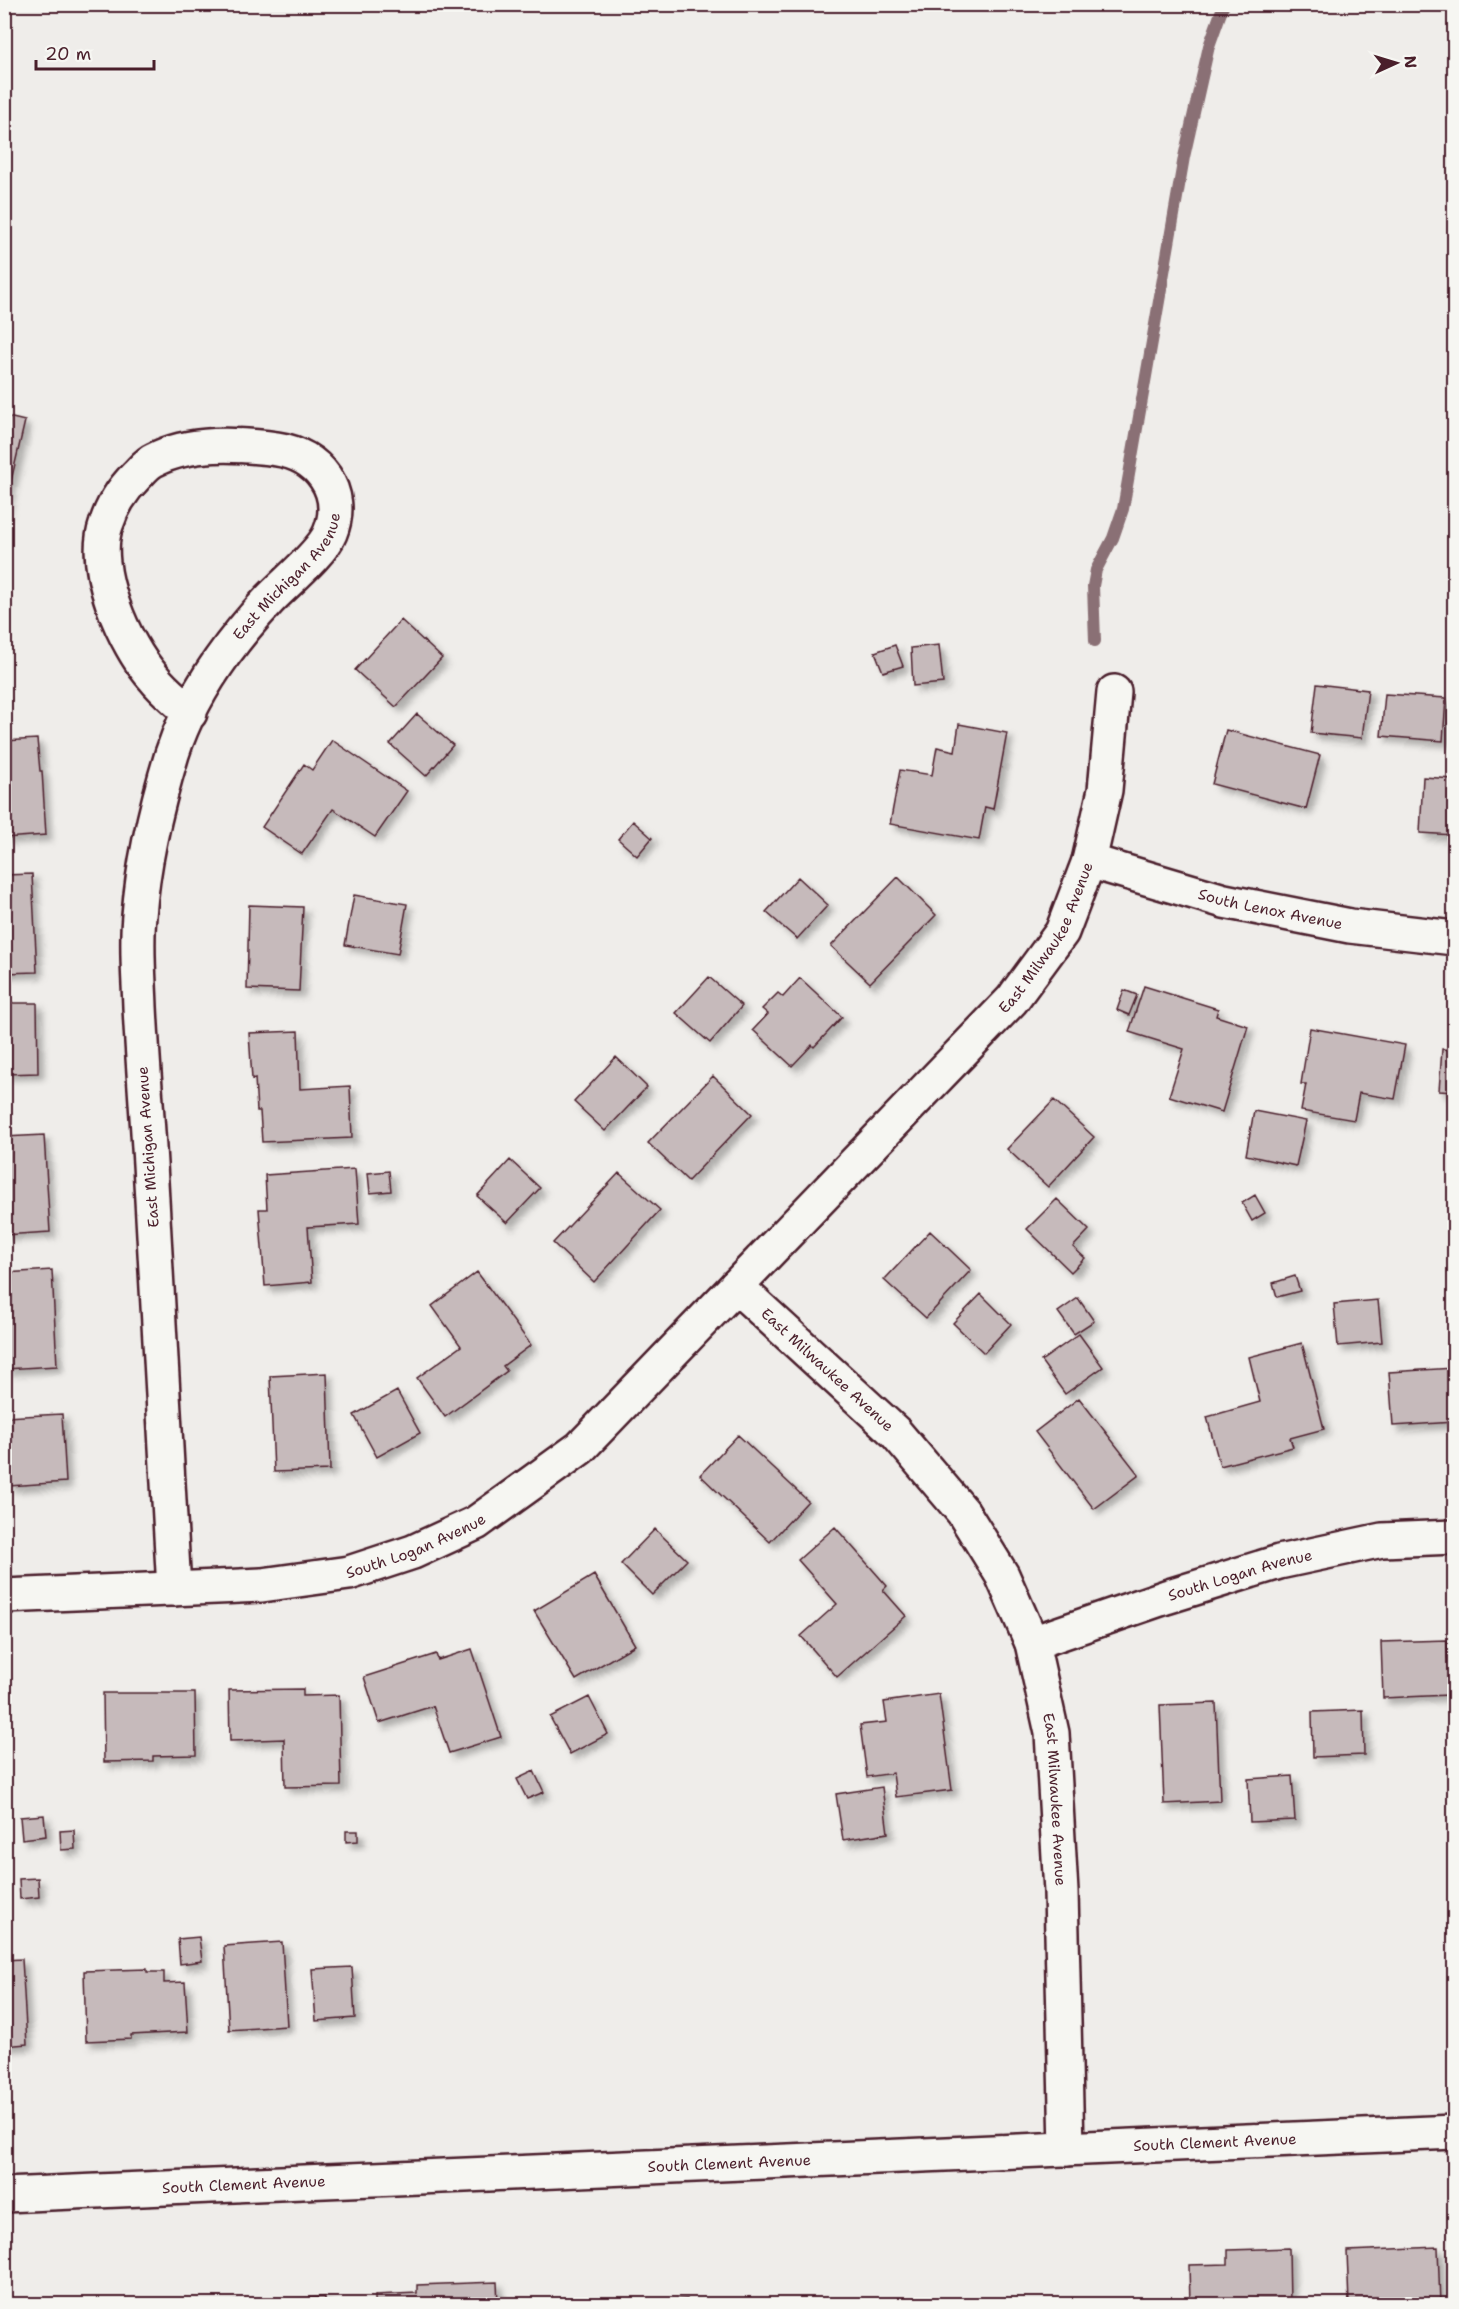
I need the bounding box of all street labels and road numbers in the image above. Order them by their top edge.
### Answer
street label: East Michigan Avenue [228,511,345,644]
street label: East Milwaukee Avenue [994,859,1098,1018]
street label: South Lenox Avenue [1196,884,1344,934]
street label: East Michigan Avenue [132,1066,164,1228]
street label: East Milwaukee Avenue [757,1304,898,1436]
street label: South Logan Avenue [343,1509,490,1583]
street label: South Logan Avenue [1166,1545,1314,1606]
street label: East Milwaukee Avenue [1038,1711,1071,1887]
street label: South Clement Avenue [1133,2129,1297,2156]
street label: South Clement Avenue [647,2150,811,2177]
street label: South Clement Avenue [162,2171,326,2198]

